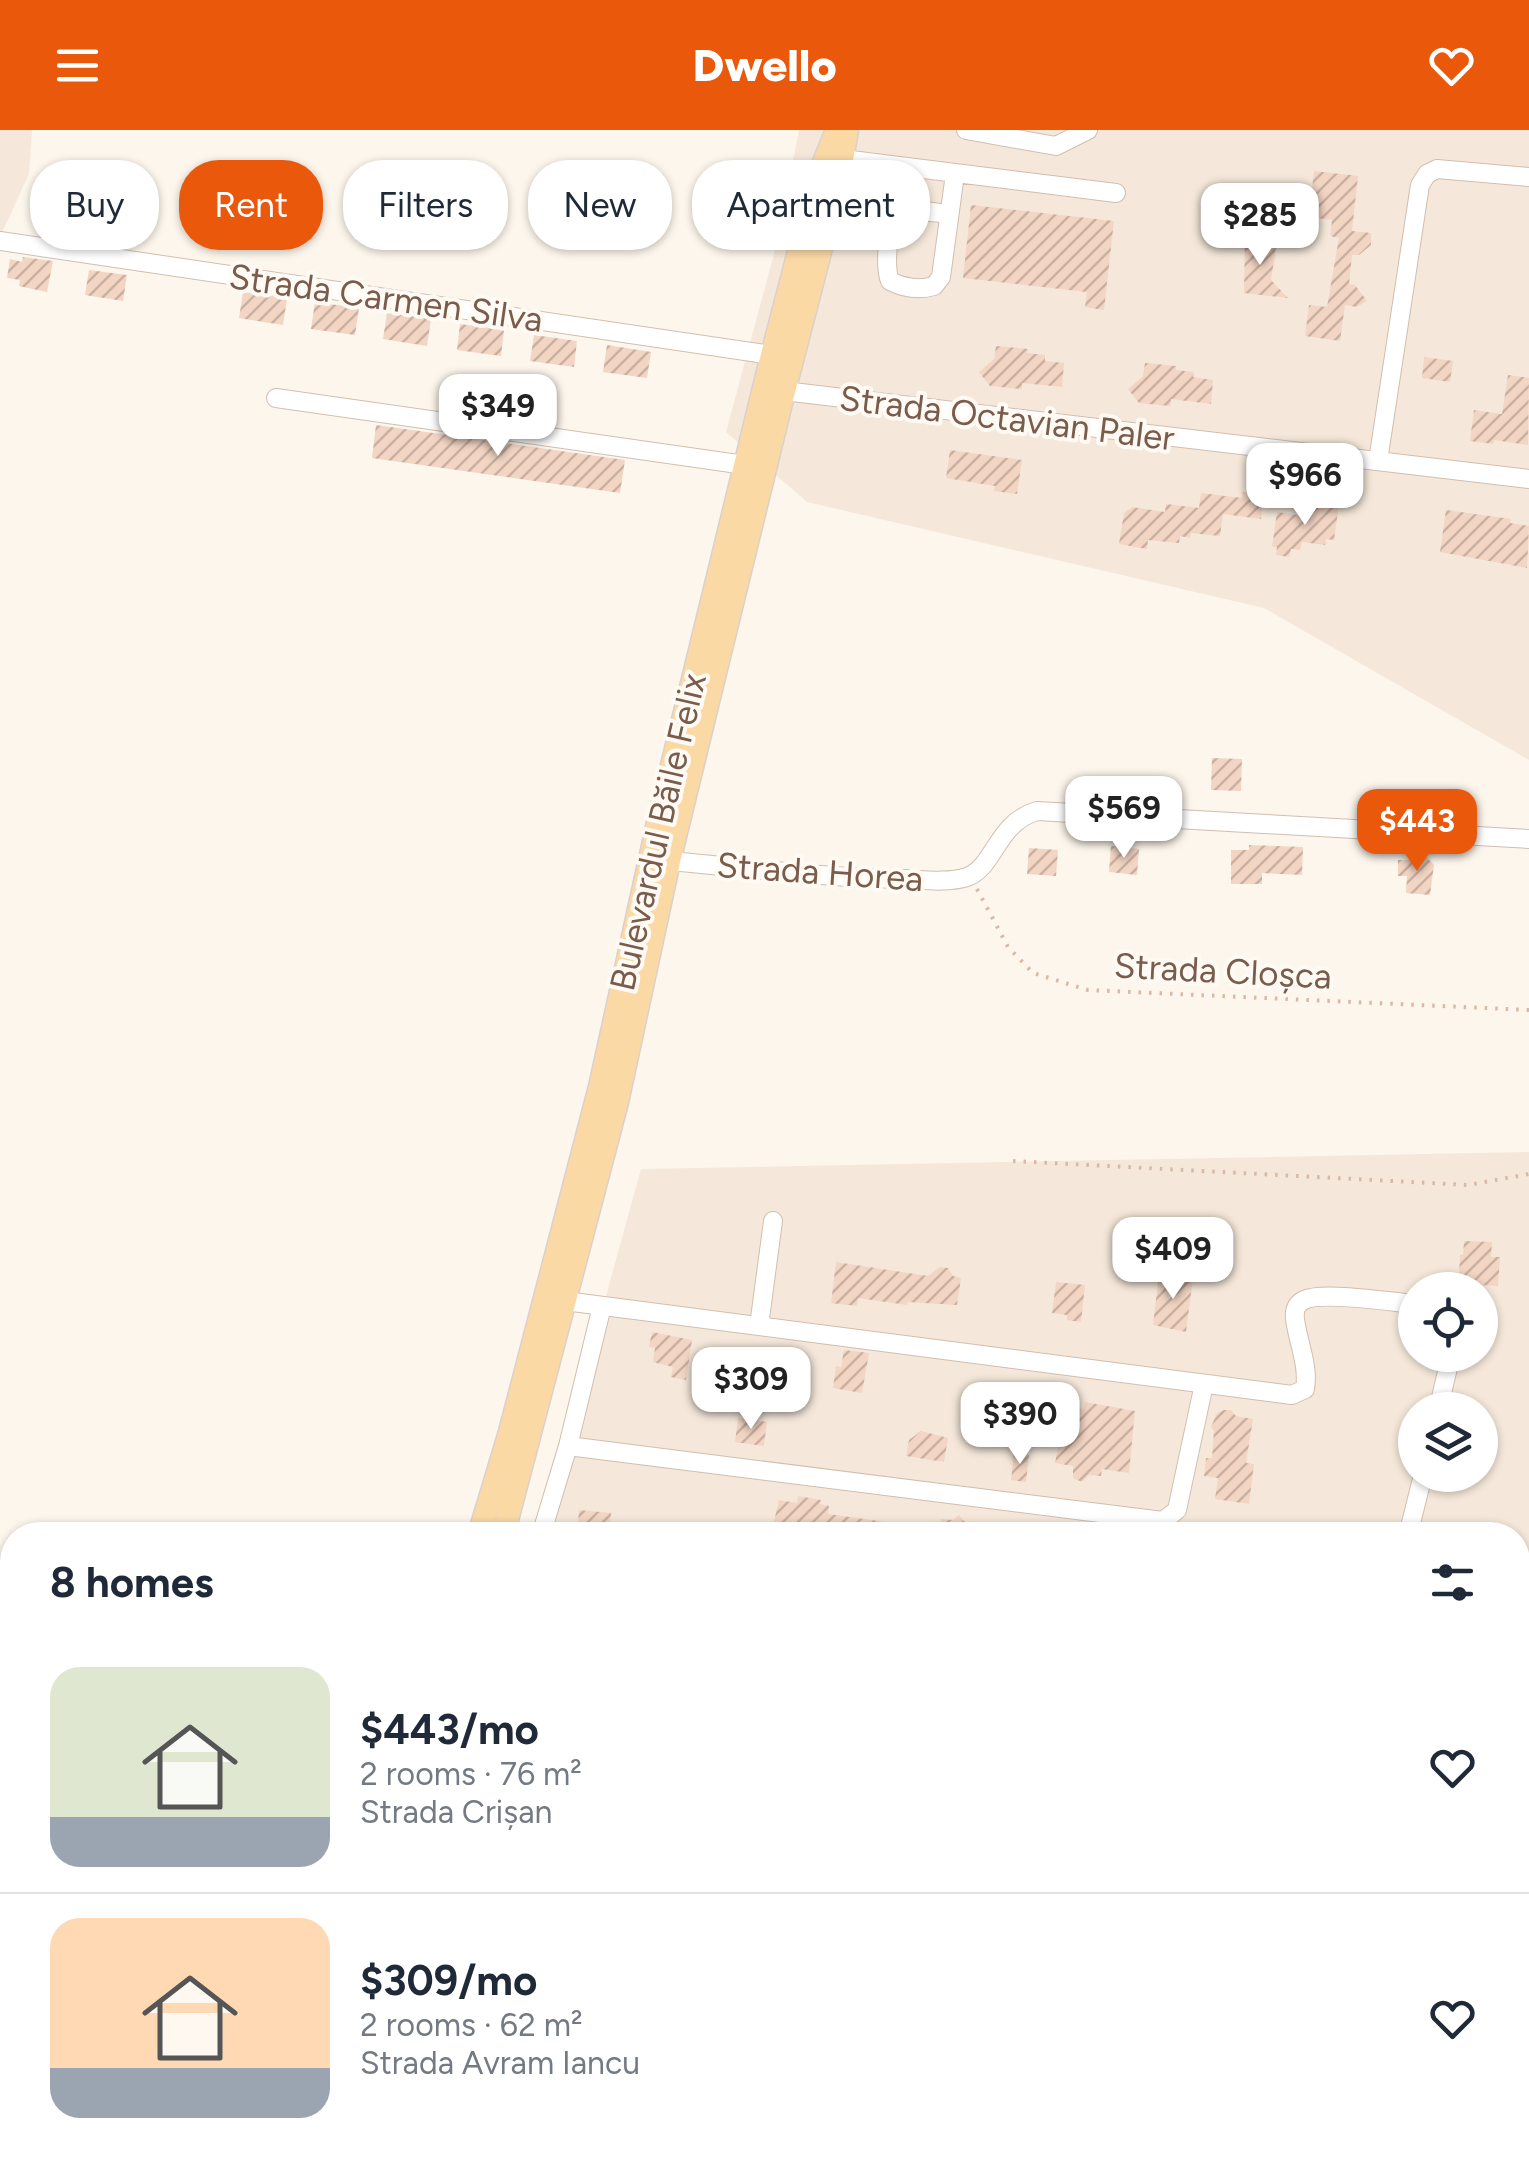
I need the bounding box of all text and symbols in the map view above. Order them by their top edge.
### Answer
icon: menu [50,38,105,93]
text: Dwello [692,38,837,92]
icon: heart [1424,38,1479,93]
chip: Buy [30,160,159,250]
chip: Rent [179,160,323,250]
chip: Filters [343,160,508,250]
chip: New [528,160,672,250]
chip: Apartment [692,160,930,250]
pin: $285 [1201,183,1319,268]
text: $285 [1223,196,1297,234]
street label: Strada Carmen Silva [226,255,546,341]
pin: $349 [439,374,557,459]
street label: Strada Octavian Paler [837,377,1177,459]
text: $349 [461,387,535,425]
pin: $966 [1246,443,1364,528]
text: $966 [1268,456,1342,494]
street label: Bulevardul Băile Felix [601,669,715,995]
pin: $569 [1065,776,1183,861]
text: $569 [1087,789,1161,827]
pin: $443 [1358,789,1476,874]
text: $443 [1379,802,1455,840]
street label: Strada Horea [715,844,925,900]
street label: Strada Cloșca [1113,944,1333,998]
pin: $409 [1114,1217,1232,1302]
text: $409 [1134,1230,1212,1268]
map controls [1398,1272,1498,1492]
button: locate [1398,1272,1498,1372]
pin: $309 [692,1347,810,1432]
text: $309 [714,1360,788,1398]
pin: $390 [961,1382,1079,1467]
button: layers [1398,1392,1498,1492]
text: $390 [983,1395,1057,1433]
icon: filters [1425,1555,1480,1610]
text: 8 homes [50,1557,214,1608]
text: $443/mo [360,1704,539,1755]
icon: home [130,1707,250,1827]
icon: heart [1425,1740,1480,1795]
text: 2 rooms · 76 m² [360,1755,582,1793]
text: Strada Crișan [360,1793,552,1831]
text: $309/mo [360,1955,537,2006]
icon: home [130,1958,250,2078]
icon: heart [1425,1991,1480,2046]
text: 2 rooms · 62 m² [360,2006,583,2044]
text: Strada Avram Iancu [360,2044,640,2082]

